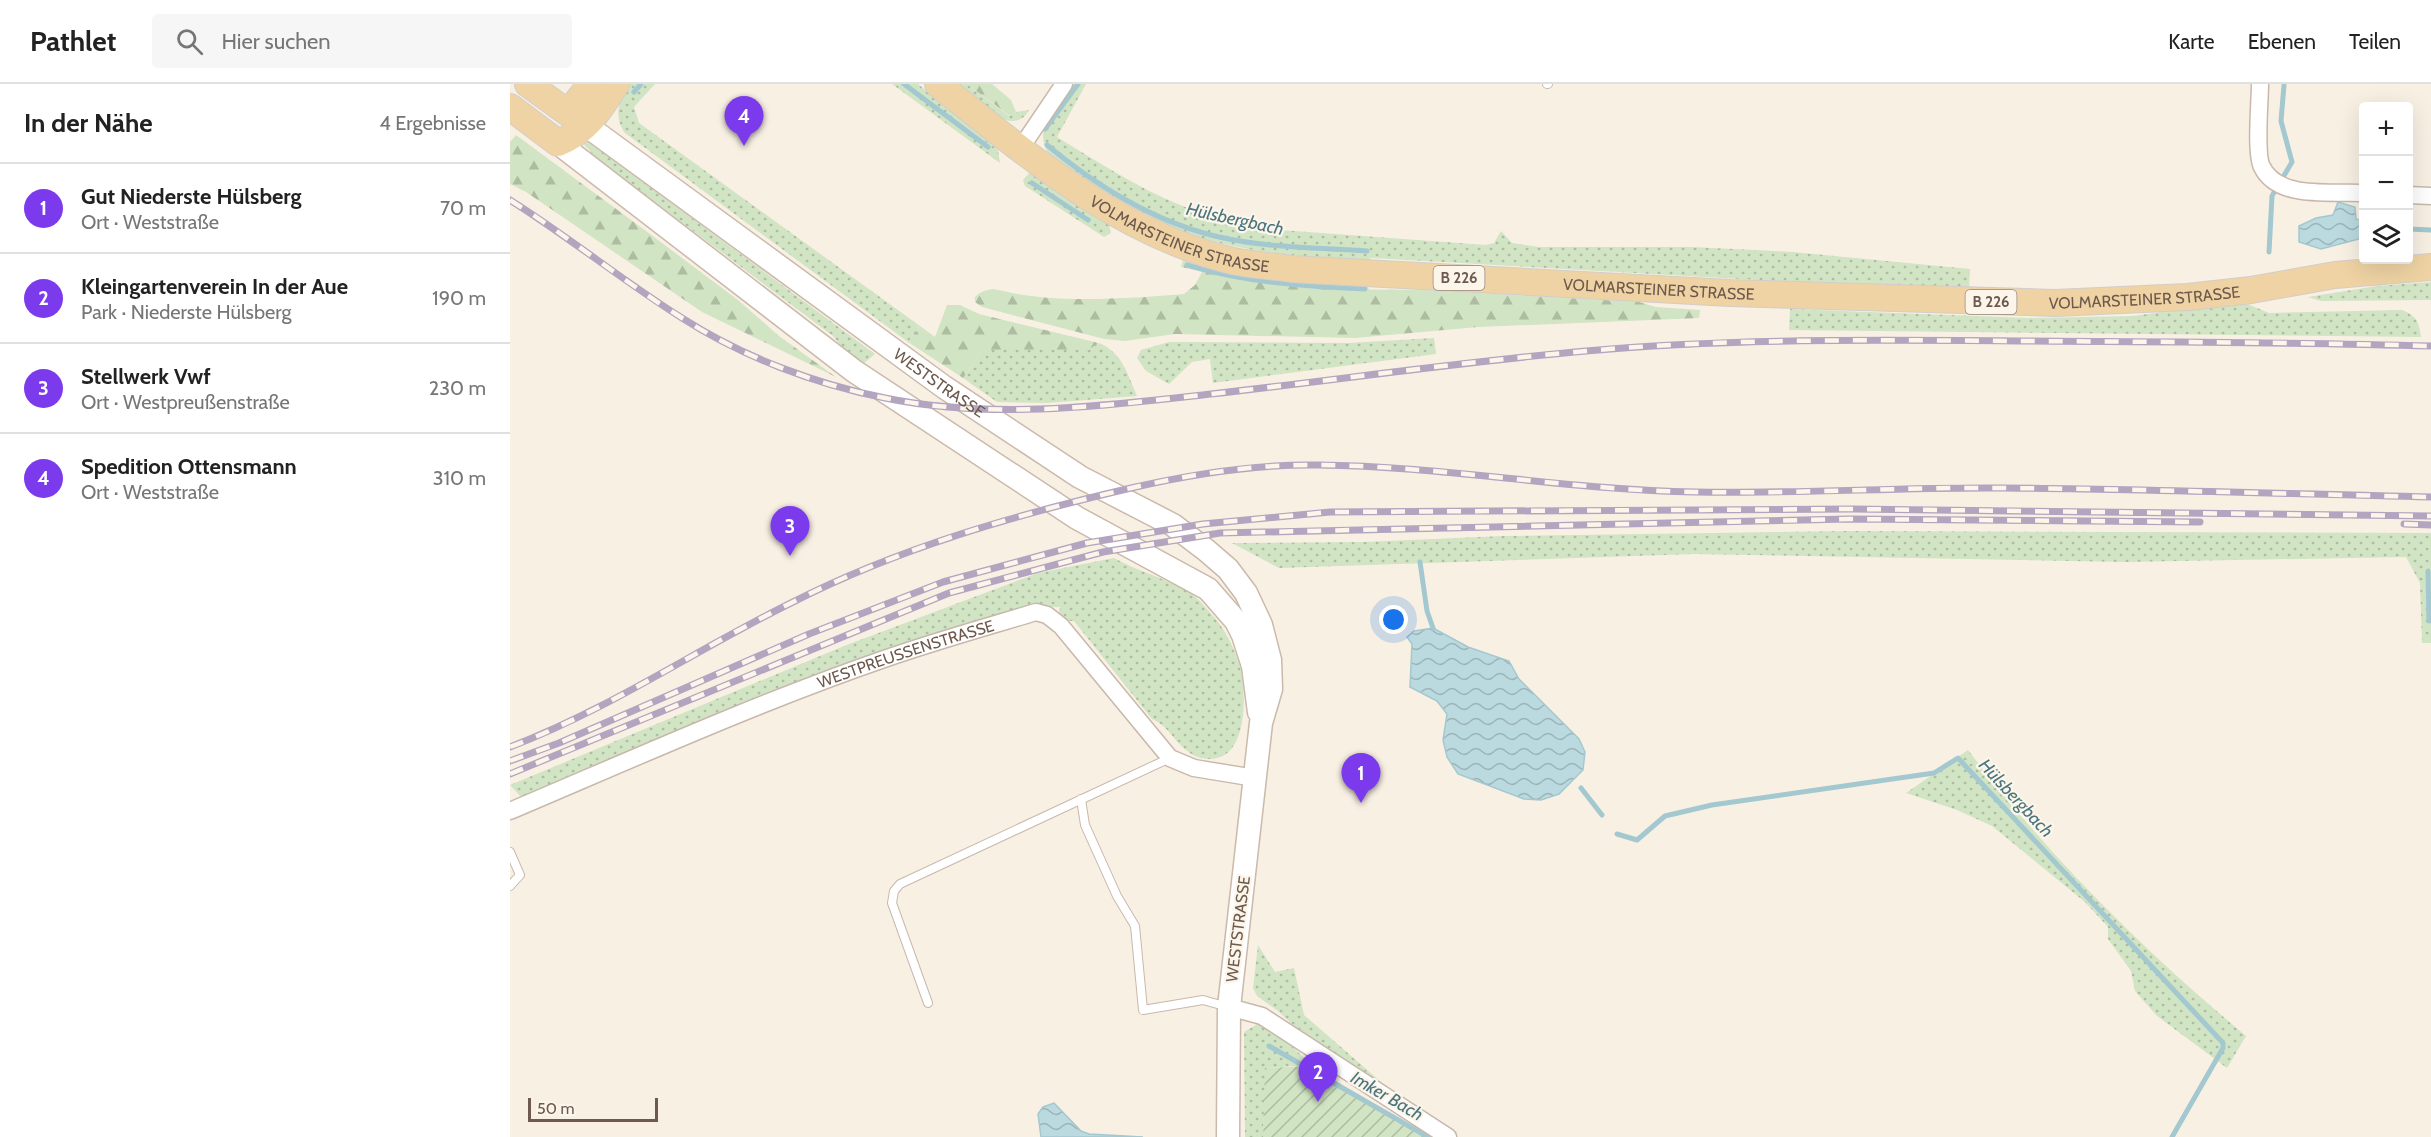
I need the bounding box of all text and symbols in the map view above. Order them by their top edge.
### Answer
search box [152,14,572,68]
text: Pathlet [30,24,116,58]
icon: search [173,25,206,58]
text: Hier suchen [221,28,331,55]
text: Karte [2168,29,2215,54]
text: Ebenen [2248,29,2316,54]
text: Teilen [2349,29,2401,54]
pin: 4 [724,97,764,146]
map controls [2359,102,2413,264]
button: + [2359,102,2413,156]
text: In der Nähe [24,107,153,139]
text: 4 Ergebnisse [379,111,486,135]
button: − [2359,156,2413,210]
text: Gut Niederste Hülsberg [81,183,302,210]
street label: VOLMARSTEINER STRASSE [1087,191,1271,276]
text: 1 [40,196,47,220]
text: 70 m [440,196,486,220]
water label: Hülsbergbach [1184,198,1286,240]
text: Ort · Weststraße [81,210,219,234]
button: layers [2359,210,2413,264]
road number: B 226 [1434,266,1484,290]
text: Kleingartenverein In der Aue [81,273,348,300]
street label: VOLMARSTEINER STRASSE [1563,274,1755,303]
street label: VOLMARSTEINER STRASSE [2048,282,2241,313]
text: 2 [38,286,49,310]
text: 190 m [432,286,486,310]
road number: B 226 [1966,290,2016,314]
text: Park · Niederste Hülsberg [81,300,291,324]
street label: WESTSTRASSE [890,344,989,421]
text: Stellwerk Vwf [81,363,211,390]
text: 3 [38,376,49,400]
text: 230 m [429,376,486,400]
text: Ort · Westpreußenstraße [81,390,290,414]
text: Spedition Ottensmann [81,453,297,480]
text: 4 [37,466,50,490]
text: 310 m [433,466,486,490]
text: Ort · Weststraße [81,480,219,504]
pin: 3 [770,506,810,556]
your location [1379,605,1408,634]
street label: WESTPREUSSENSTRASSE [815,615,996,692]
pin: 1 [1342,754,1380,803]
water label: Hülsbergbach [1974,754,2058,842]
street label: WESTSTRASSE [1222,875,1254,983]
pin: 2 [1298,1052,1338,1102]
water label: Imker Bach [1347,1066,1427,1126]
scale bar [528,1095,658,1122]
text: 50 m [537,1099,574,1118]

